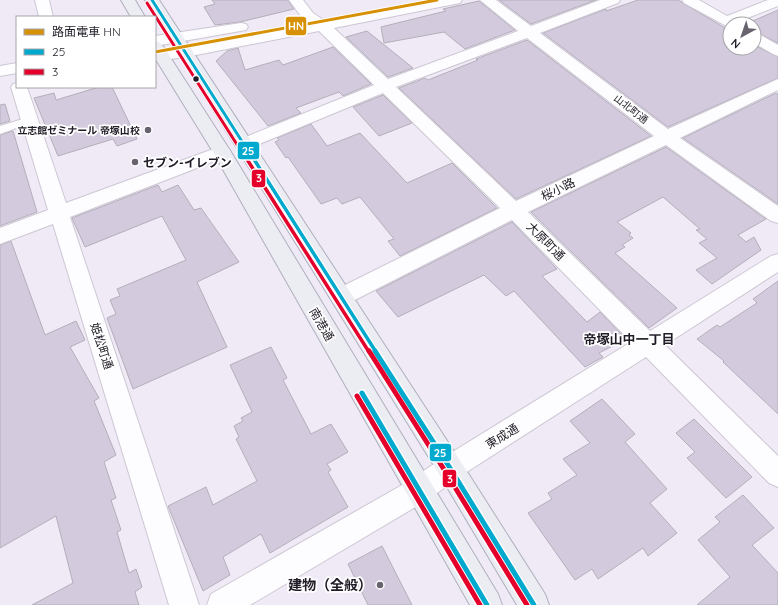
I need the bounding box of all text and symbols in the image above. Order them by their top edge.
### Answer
legend [16,16,156,88]
line badge: HN [285,16,307,36]
north arrow [722,16,762,56]
text: HN [288,19,304,33]
text: 路面電車 HN [52,24,121,39]
text: N [728,36,743,52]
text: 25 [52,44,65,59]
text: 3 [52,64,58,79]
unlabelled marker [191,74,201,84]
street label: 山北町通 [611,92,651,126]
place label: 立志館ゼミナール 帝塚山校 [17,124,140,137]
marker: 立志館ゼミナール 帝塚山校 [143,125,153,135]
line badge: 25 [237,141,260,160]
text: 25 [242,144,254,158]
place label: セブン-イレブン [143,155,232,170]
marker: セブン-イレブン [130,157,140,167]
line badge: 3 [251,169,266,188]
text: 3 [256,171,262,185]
street label: 桜小路 [539,174,577,204]
street label: 大原町通 [524,219,568,263]
street label: 南港通 [307,305,337,343]
street label: 姫松町通 [87,321,117,371]
district label: 帝塚山中一丁目 [583,331,675,347]
street label: 東成通 [483,420,521,452]
line badge: 25 [429,443,452,462]
text: 25 [434,446,446,460]
line badge: 3 [442,469,457,488]
text: 3 [447,472,453,486]
place label: 建物（全般） [288,576,372,594]
marker: 建物（全般） [375,580,385,590]

